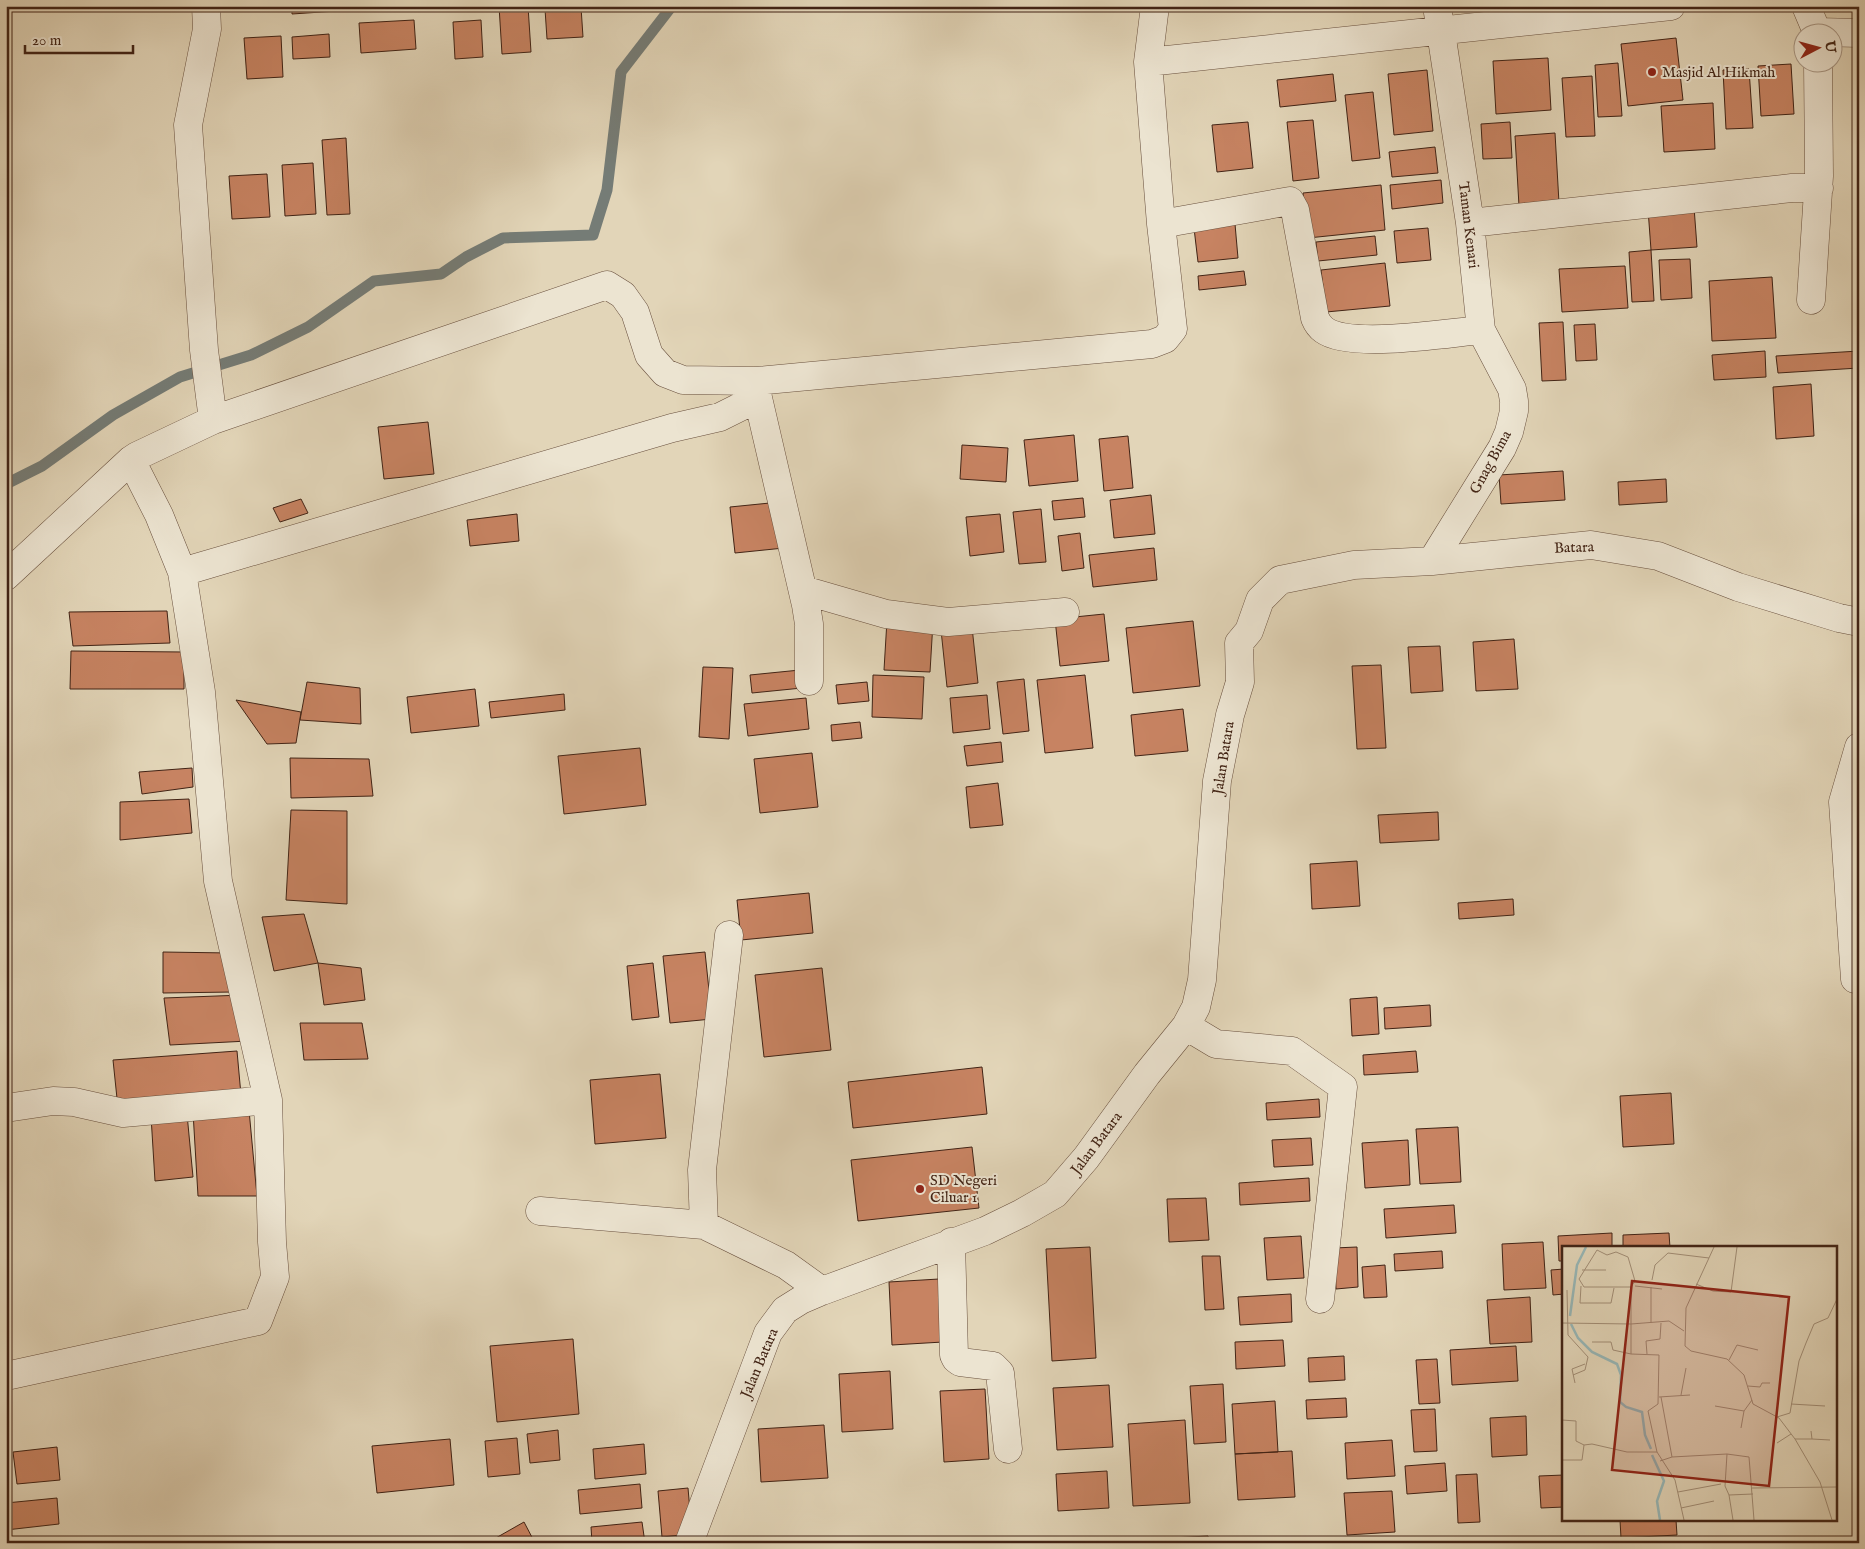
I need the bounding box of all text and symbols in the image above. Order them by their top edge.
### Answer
scale bar [25,22,132,54]
north arrow [1792,22,1842,72]
text: 20 m [32,31,62,50]
text: U [1820,39,1840,55]
place label: Masjid Al Hikmah [1662,63,1775,82]
marker: Masjid Al Hikmah [1646,66,1658,78]
street label: Taman Kenari [1454,181,1483,270]
street label: Gnag Bima [1465,427,1516,497]
street label: Batara [1554,537,1595,558]
street label: Jalan Batara [1208,719,1239,798]
street label: Jalan Batara [1065,1108,1127,1180]
place label: SD Negeri Ciluar 1 [930,1171,997,1207]
marker: SD Negeri Ciluar 1 [914,1183,926,1195]
inset map [1562,1246,1838,1522]
street label: Jalan Batara [735,1325,783,1403]

